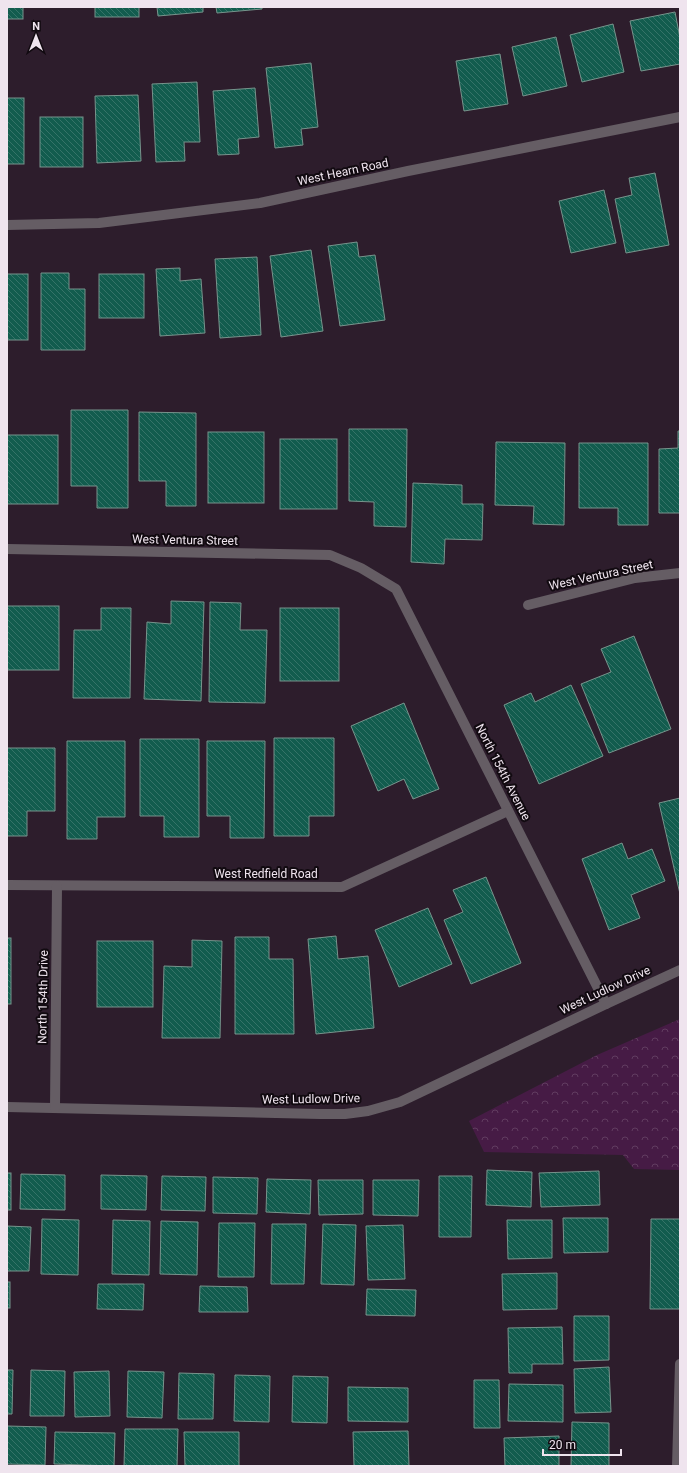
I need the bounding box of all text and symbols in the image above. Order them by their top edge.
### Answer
north arrow [16,16,56,56]
text: N [32,20,40,33]
street label: West Hearn Road [296,156,390,188]
street label: West Ventura Street [132,532,238,548]
street label: West Ventura Street [548,557,654,593]
street label: North 154th Avenue [473,721,533,823]
street label: West Redfield Road [214,867,318,881]
street label: North 154th Drive [35,950,51,1044]
street label: West Ludlow Drive [558,963,652,1017]
street label: West Ludlow Drive [262,1091,360,1107]
scale bar [543,1431,621,1457]
text: 20 m [549,1438,576,1452]

